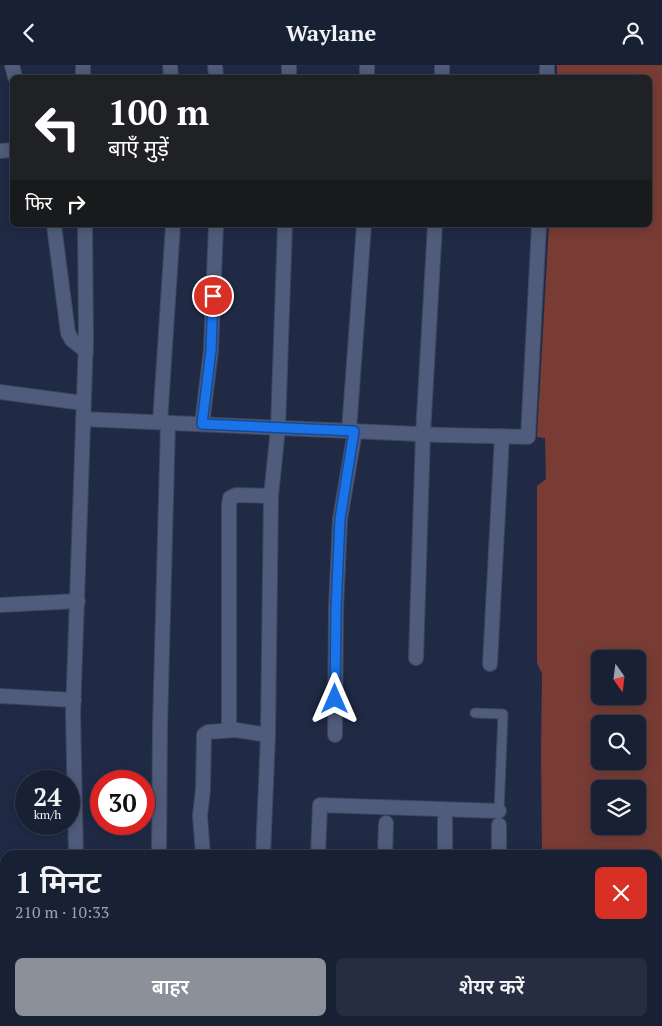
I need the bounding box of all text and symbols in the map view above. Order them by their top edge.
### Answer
text: Waylane [286,18,376,47]
icon: back [15,19,43,47]
icon: person [619,19,647,47]
text: 100 m [108,89,209,135]
icon: left [25,95,90,160]
text: बाएँ मुड़ें [108,133,169,162]
text: फिर [25,190,52,215]
icon: right [62,190,90,218]
pin [192,275,234,317]
icon: arrive [199,282,227,310]
north arrow [591,650,646,705]
map controls [591,650,646,835]
position arrow [308,672,360,724]
button: search [591,715,646,770]
speed limit sign: 30 [90,770,155,835]
text: 24 [33,780,62,813]
button: layers [591,780,646,835]
text: km/h [34,807,61,822]
text: 1 मिनट [15,862,101,902]
button: close [595,867,647,919]
text: 210 m · 10:33 [15,901,109,923]
button: बाहर [15,958,326,1016]
button: शेयर करें [336,958,647,1016]

